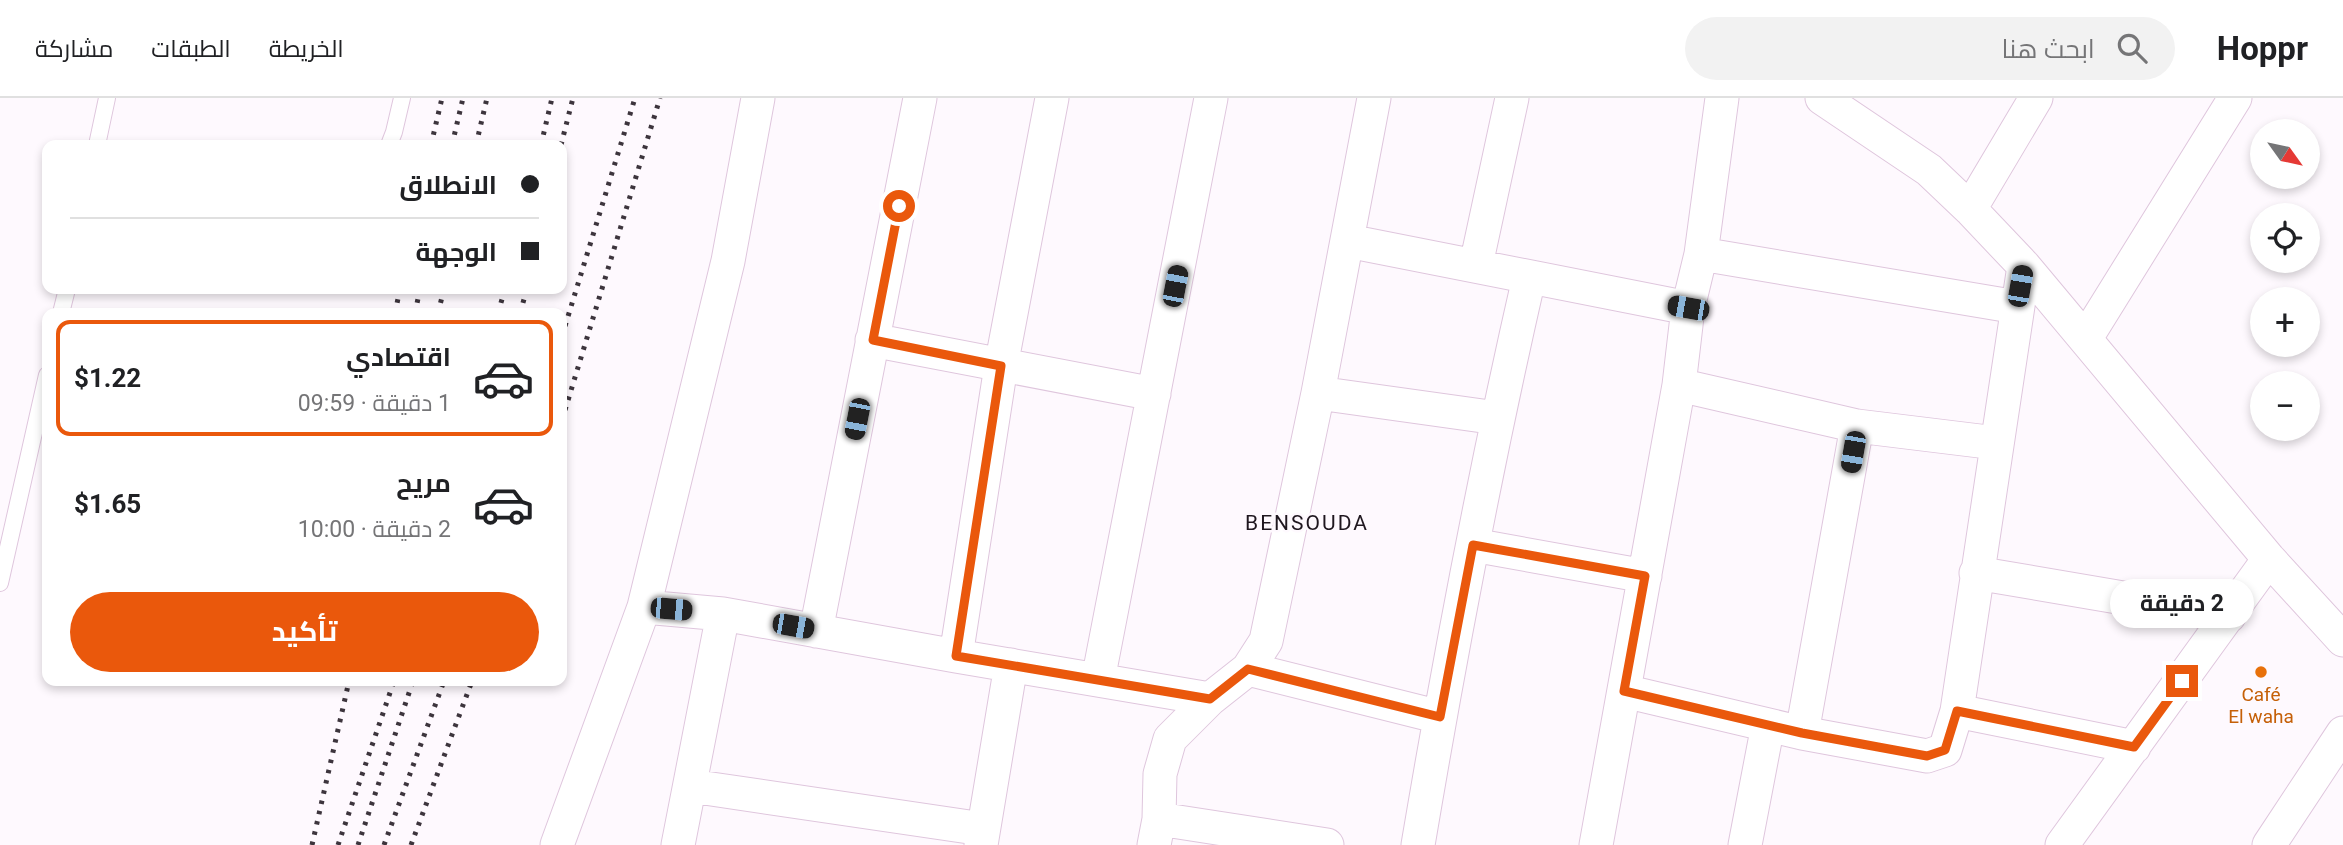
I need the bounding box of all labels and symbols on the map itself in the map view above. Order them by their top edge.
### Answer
north arrow [2250,119,2320,189]
route start [883,190,915,222]
car [1161,263,1190,309]
car [2007,263,2034,309]
car [1666,294,1711,322]
car [843,396,872,442]
car [1840,429,1867,475]
district label: BENSOUDA [1245,511,1369,535]
callout: 2 دقيقة [2110,580,2254,628]
car [650,597,693,621]
car [771,612,816,640]
marker: Café El waha [2253,664,2269,680]
route end [2166,665,2198,697]
place label: Café El waha [2228,683,2294,728]

